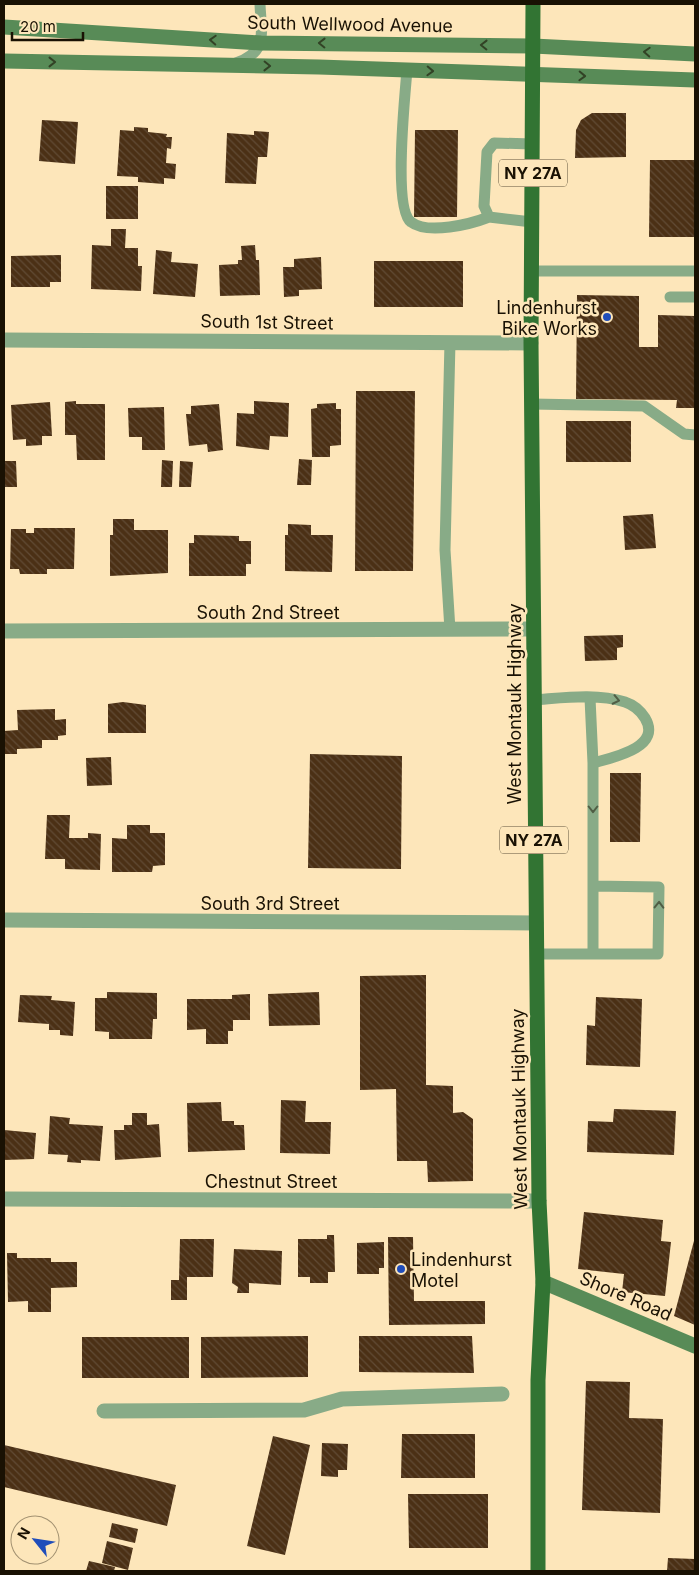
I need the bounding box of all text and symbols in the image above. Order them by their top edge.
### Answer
scale bar [12,10,84,42]
street label: South Wellwood Avenue [247,12,453,36]
text: 20 m [20,17,56,36]
one-way arrow [209,34,217,45]
one-way arrow [317,38,325,48]
one-way arrow [480,40,488,50]
one-way arrow [642,46,650,57]
one-way arrow [49,57,57,67]
one-way arrow [264,61,272,71]
one-way arrow [426,66,434,76]
one-way arrow [578,71,586,81]
road number: NY 27A [499,160,567,187]
place label: Lindenhurst Bike Works [496,297,597,339]
street label: South 1st Street [200,310,334,334]
marker: Lindenhurst Bike Works [601,311,613,323]
street label: South 2nd Street [196,602,340,623]
street label: West Montauk Highway [504,603,525,805]
one-way arrow [612,694,621,705]
one-way arrow [588,806,598,813]
road number: NY 27A [500,826,568,854]
street label: South 3rd Street [200,893,340,914]
one-way arrow [654,901,664,908]
street label: West Montauk Highway [507,1008,531,1210]
street label: Chestnut Street [205,1171,337,1192]
place label: Lindenhurst Motel [411,1249,512,1291]
marker: Lindenhurst Motel [395,1263,407,1275]
street label: Shore Road [577,1267,675,1325]
north arrow [10,1515,60,1565]
text: N [13,1524,33,1542]

